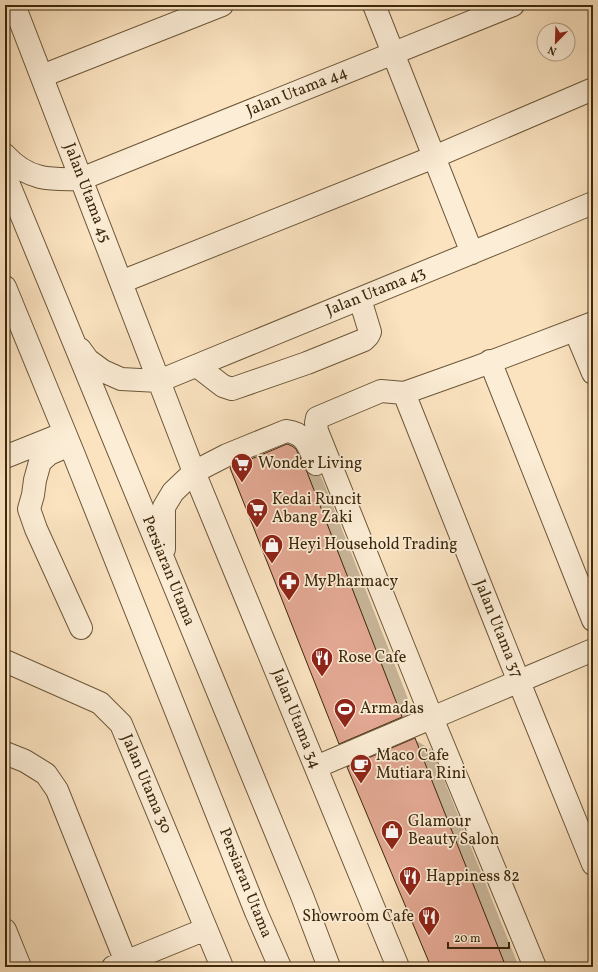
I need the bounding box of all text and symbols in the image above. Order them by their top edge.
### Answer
north arrow [536,22,576,62]
text: N [546,41,559,58]
street label: Jalan Utama 44 [243,62,351,122]
street label: Jalan Utama 45 [58,140,116,246]
street label: Jalan Utama 43 [323,262,429,322]
supermarket icon: Wonder Living [229,451,255,484]
place label: Wonder Living [258,453,362,475]
place label: Kedai Runcit Abang Zaki [272,489,362,529]
supermarket icon: Kedai Runcit Abang Zaki [244,496,270,529]
street label: Persiaran Utama [136,513,200,629]
shop icon: Heyi Household Trading [259,532,285,565]
place label: Heyi Household Trading [288,534,458,556]
pharmacy icon: MyPharmacy [276,569,302,602]
place label: MyPharmacy [304,571,399,593]
street label: Jalan Utama 37 [468,576,528,682]
restaurant icon: Rose Cafe [309,645,335,678]
place label: Rose Cafe [338,647,406,669]
street label: Jalan Utama 34 [266,666,326,772]
sports icon: Armadas [332,696,358,729]
place label: Armadas [360,698,424,720]
street label: Jalan Utama 30 [115,731,177,837]
place label: Maco Cafe Mutiara Rini [376,745,466,785]
cafe icon: Maco Cafe Mutiara Rini [348,752,374,785]
place label: Glamour Beauty Salon [408,811,499,851]
shop icon: Glamour Beauty Salon [379,818,405,851]
street label: Persiaran Utama [213,825,277,941]
restaurant icon: Happiness 82 [397,864,423,897]
place label: Happiness 82 [426,866,520,888]
restaurant icon: Showroom Cafe [416,904,442,937]
place label: Showroom Cafe [302,906,414,928]
scale bar [448,924,509,950]
text: 20 m [454,931,481,947]

